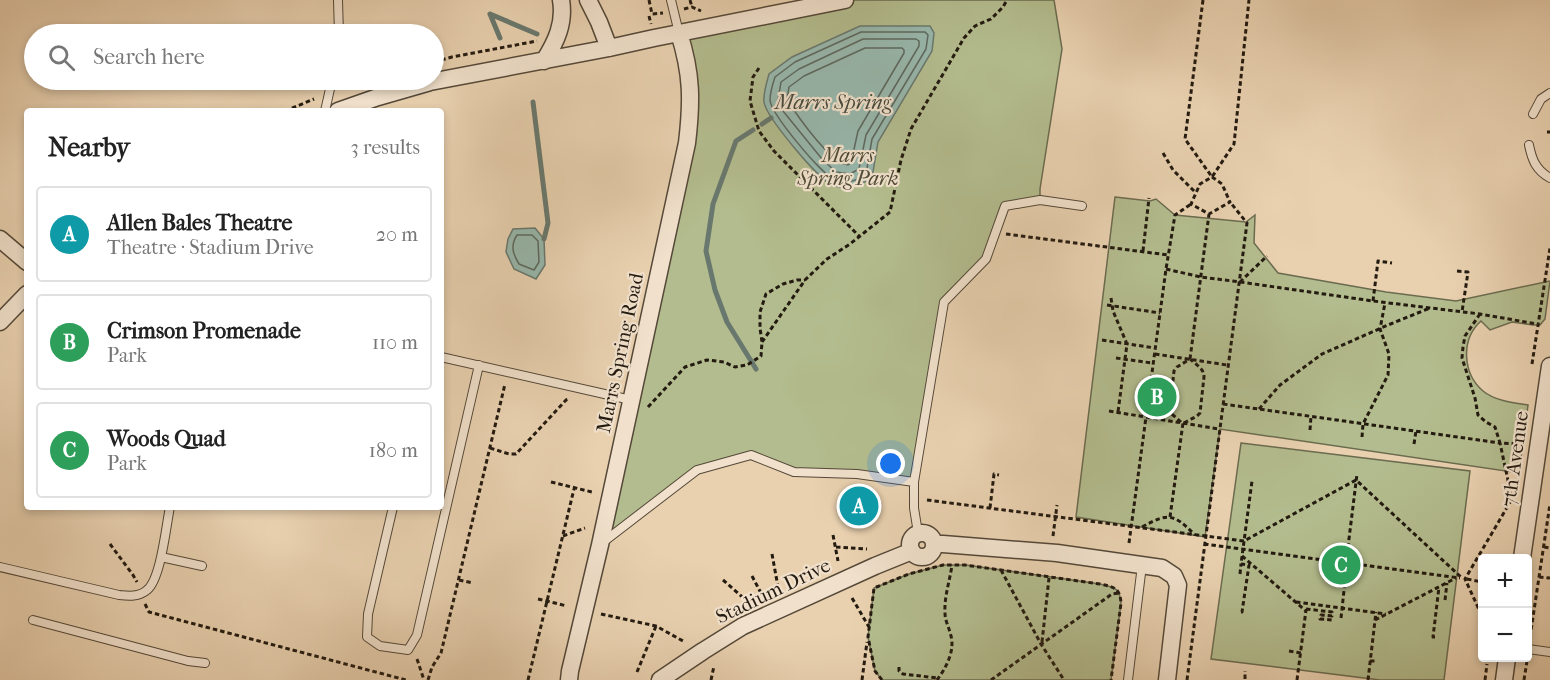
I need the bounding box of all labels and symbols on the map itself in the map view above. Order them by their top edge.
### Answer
water label: Marrs Spring [773,90,892,114]
park label: Marrs Spring Park [797,144,898,190]
street label: Marrs Spring Road [592,270,648,435]
pin: B [1138,374,1176,420]
street label: 7th Avenue [1497,409,1533,509]
your location [876,449,905,478]
pin: A [840,484,878,528]
pin: C [1322,542,1360,588]
street label: Stadium Drive [712,553,834,629]

